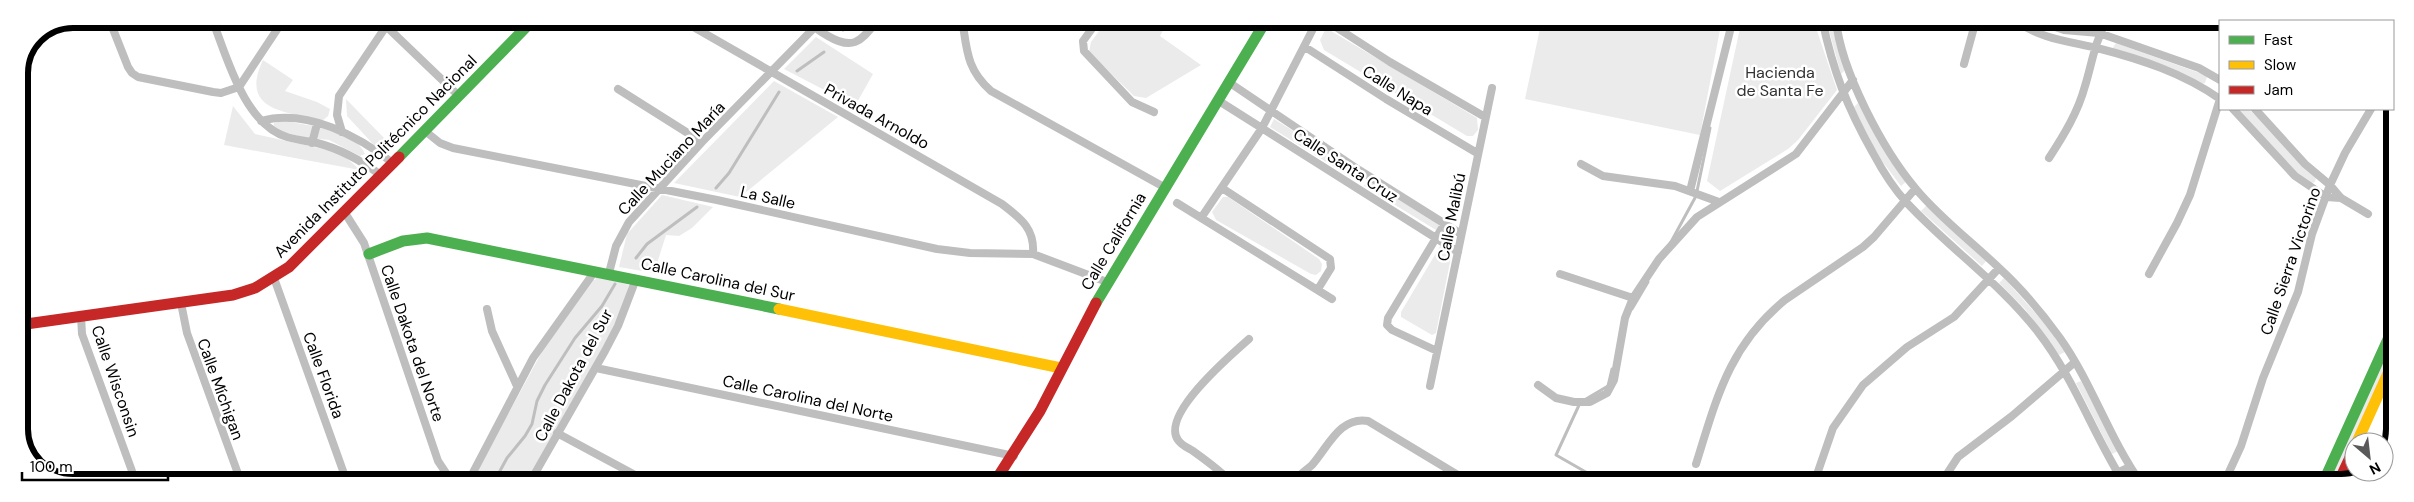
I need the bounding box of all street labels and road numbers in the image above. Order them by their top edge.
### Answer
street label: Avenida Instituto Politécnico Nacional [269,50,481,262]
street label: Calle Napa [1359,61,1437,120]
street label: Privada Arnoldo [820,79,933,154]
street label: Calle Muciano María [613,97,730,220]
street label: Calle Santa Cruz [1289,124,1402,207]
street label: Calle Malibú [1433,171,1470,263]
street label: La Salle [738,181,797,214]
street label: Calle Sierra Victorino [2255,184,2326,338]
street label: Calle California [1076,188,1151,294]
street label: Calle Carolina del Sur [639,253,797,306]
street label: Calle Dakota del Norte [376,262,449,424]
street label: Calle Dakota del Sur [530,305,617,445]
street label: Calle Wisconsin [87,322,144,440]
street label: Calle Florida [298,329,349,421]
street label: Calle Míchigan [192,335,249,443]
street label: Calle Carolina del Norte [721,370,895,427]

